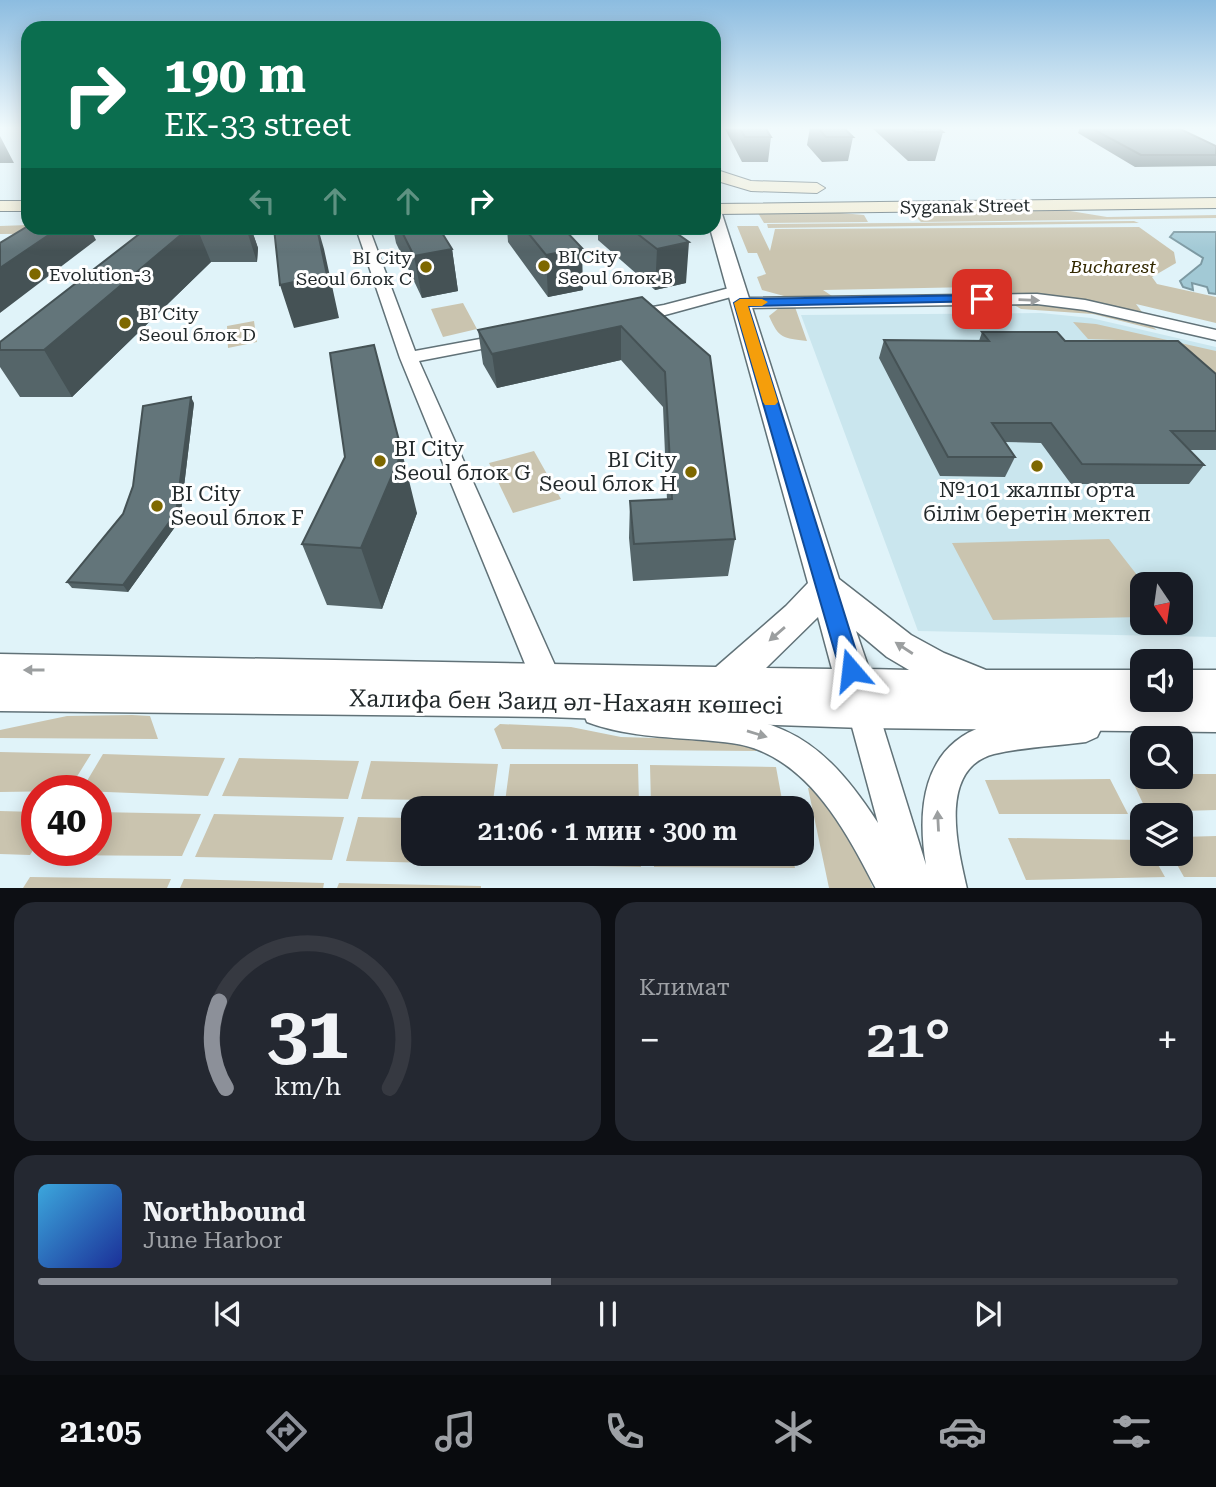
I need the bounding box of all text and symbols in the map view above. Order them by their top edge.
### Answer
text: 190 m [164,47,306,104]
icon: right [49,49,140,140]
text: EK-33 street [164,106,351,144]
icon: left [243,182,281,220]
icon: ahead [316,182,354,220]
icon: ahead [389,182,427,220]
icon: right [462,182,500,220]
street label: Syganak Street [900,194,1030,218]
place label: BI City Seoul блок B [558,246,673,288]
place label: BI City Seoul блок C [296,247,412,289]
park label: Bucharest [1069,256,1156,277]
marker: BI City Seoul блок B [536,258,552,274]
marker: BI City Seoul блок C [418,259,434,275]
place label: Evolution-3 [49,264,151,285]
marker: Evolution-3 [27,266,43,282]
pin [952,269,1012,329]
icon: arrive [963,280,1001,318]
one-way arrow [1018,294,1040,305]
place label: BI City Seoul блок D [139,303,256,345]
marker: BI City Seoul блок D [117,315,133,331]
place label: BI City Seoul блок G [394,437,531,485]
place label: BI City Seoul блок H [539,448,678,496]
marker: BI City Seoul блок G [372,453,388,469]
marker: №101 жалпы орта білім беретін мектеп [1029,458,1045,474]
marker: BI City Seoul блок H [683,464,699,480]
place label: №101 жалпы орта білім беретін мектеп [923,478,1151,526]
place label: BI City Seoul блок F [171,482,304,530]
marker: BI City Seoul блок F [149,498,165,514]
north arrow [1130,572,1194,635]
map controls [1130,572,1193,866]
one-way arrow [768,626,786,642]
position arrow [814,633,888,707]
one-way arrow [894,642,913,655]
button: sound [1130,649,1193,712]
one-way arrow [23,664,45,676]
street label: Халифа бен Заид әл-Нахаян көшесі [349,684,784,720]
button: search [1130,726,1193,789]
one-way arrow [746,730,767,740]
speed limit sign: 40 [21,775,112,866]
button: layers [1130,803,1193,866]
one-way arrow [932,810,943,832]
text: 21:06 · 1 мин · 300 m [478,816,737,846]
text: Климат [639,974,730,1001]
text: 31 [267,991,348,1076]
text: 21° [867,1009,950,1070]
text: − [639,1018,660,1062]
text: + [1157,1018,1178,1062]
text: km/h [274,1071,341,1100]
text: Northbound [143,1197,306,1227]
text: June Harbor [143,1227,283,1254]
icon: previous [209,1295,247,1333]
icon: pause [589,1295,627,1333]
icon: next [969,1295,1007,1333]
icon: directions [262,1407,311,1456]
icon: music [431,1407,480,1456]
icon: phone [600,1407,649,1456]
icon: climate [769,1407,818,1456]
icon: car [938,1407,987,1456]
icon: filters [1107,1407,1156,1456]
text: 21:05 [60,1412,142,1450]

